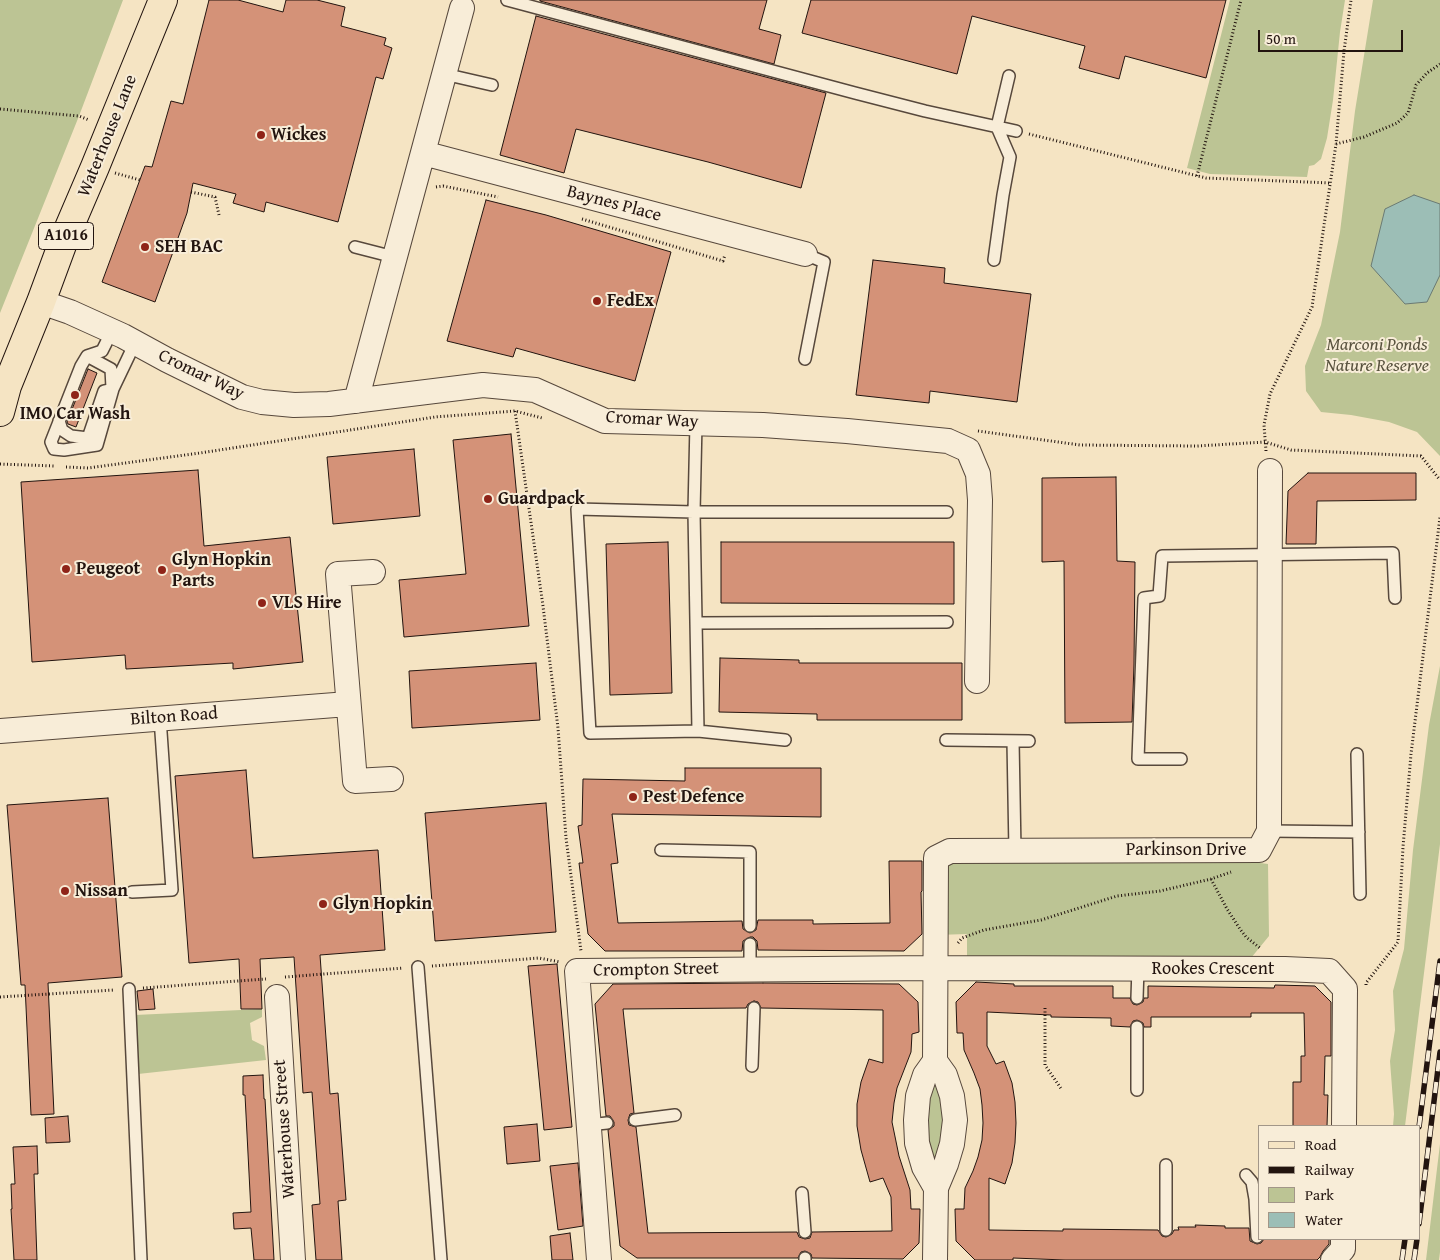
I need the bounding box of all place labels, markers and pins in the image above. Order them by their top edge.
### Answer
place label: Wickes [271,124,326,146]
marker: Wickes [255,129,267,141]
place label: SEH BAC [155,236,223,258]
marker: SEH BAC [139,241,151,253]
place label: FedEx [607,290,654,312]
marker: FedEx [591,295,603,307]
marker: IMO Car Wash [69,389,81,401]
place label: IMO Car Wash [20,403,130,425]
place label: Guardpack [498,488,585,510]
marker: Guardpack [482,493,494,505]
place label: Glyn Hopkin Parts [172,549,271,592]
place label: Peugeot [76,558,140,580]
marker: Peugeot [60,563,72,575]
marker: Glyn Hopkin Parts [156,564,168,576]
place label: VLS Hire [272,592,342,614]
marker: VLS Hire [256,597,268,609]
place label: Pest Defence [643,786,744,808]
marker: Pest Defence [627,791,639,803]
place label: Nissan [75,880,128,902]
marker: Nissan [59,885,71,897]
place label: Glyn Hopkin [333,893,432,915]
marker: Glyn Hopkin [317,898,329,910]

